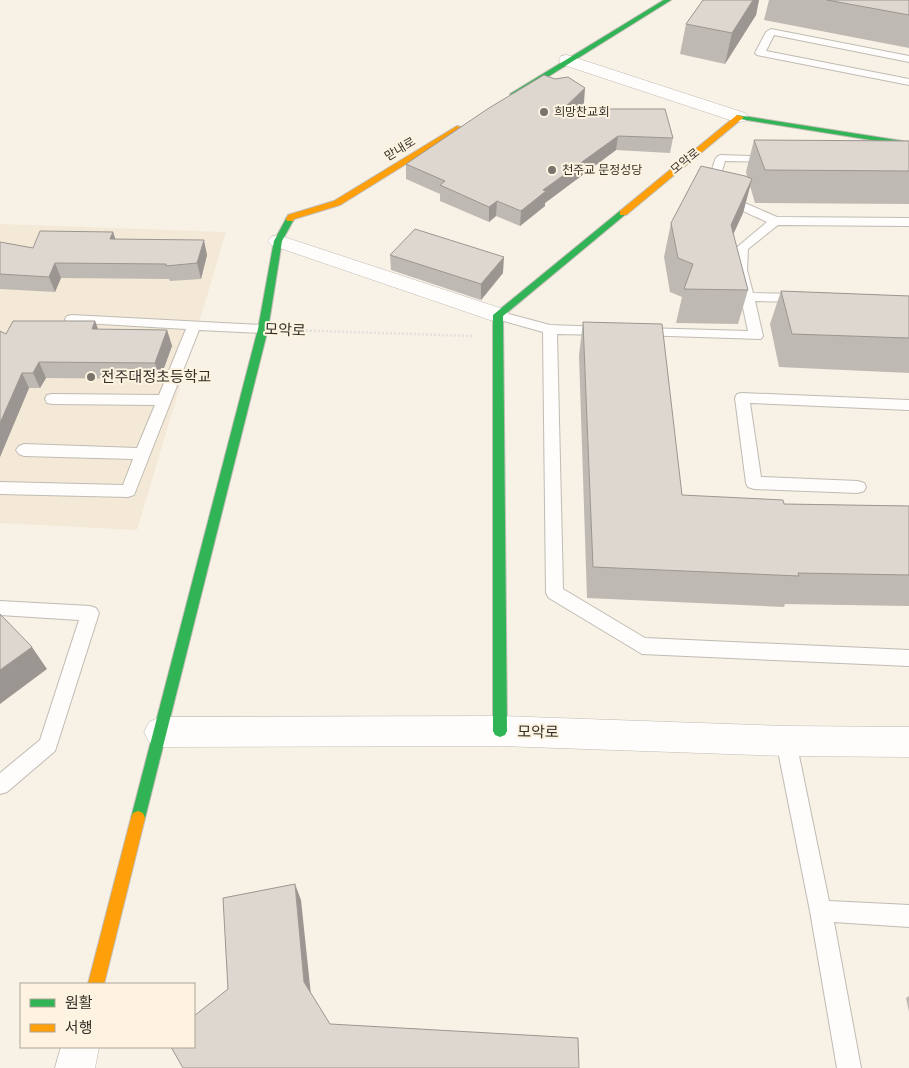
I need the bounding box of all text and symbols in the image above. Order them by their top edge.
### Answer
place label: 희망찬교회 [554,103,609,120]
marker: 희망찬교회 [538,106,550,118]
street label: 맏내로 [381,133,418,164]
street label: 모악로 [666,144,703,178]
place label: 천주교 문정성당 [562,161,642,178]
marker: 천주교 문정성당 [546,164,558,176]
street label: 모악로 [264,318,306,340]
place label: 전주대정초등학교 [101,366,211,386]
marker: 전주대정초등학교 [85,371,97,383]
street label: 모악로 [517,721,559,741]
legend [20,983,195,1048]
text: 원활 [65,992,93,1012]
text: 서행 [65,1017,93,1037]

